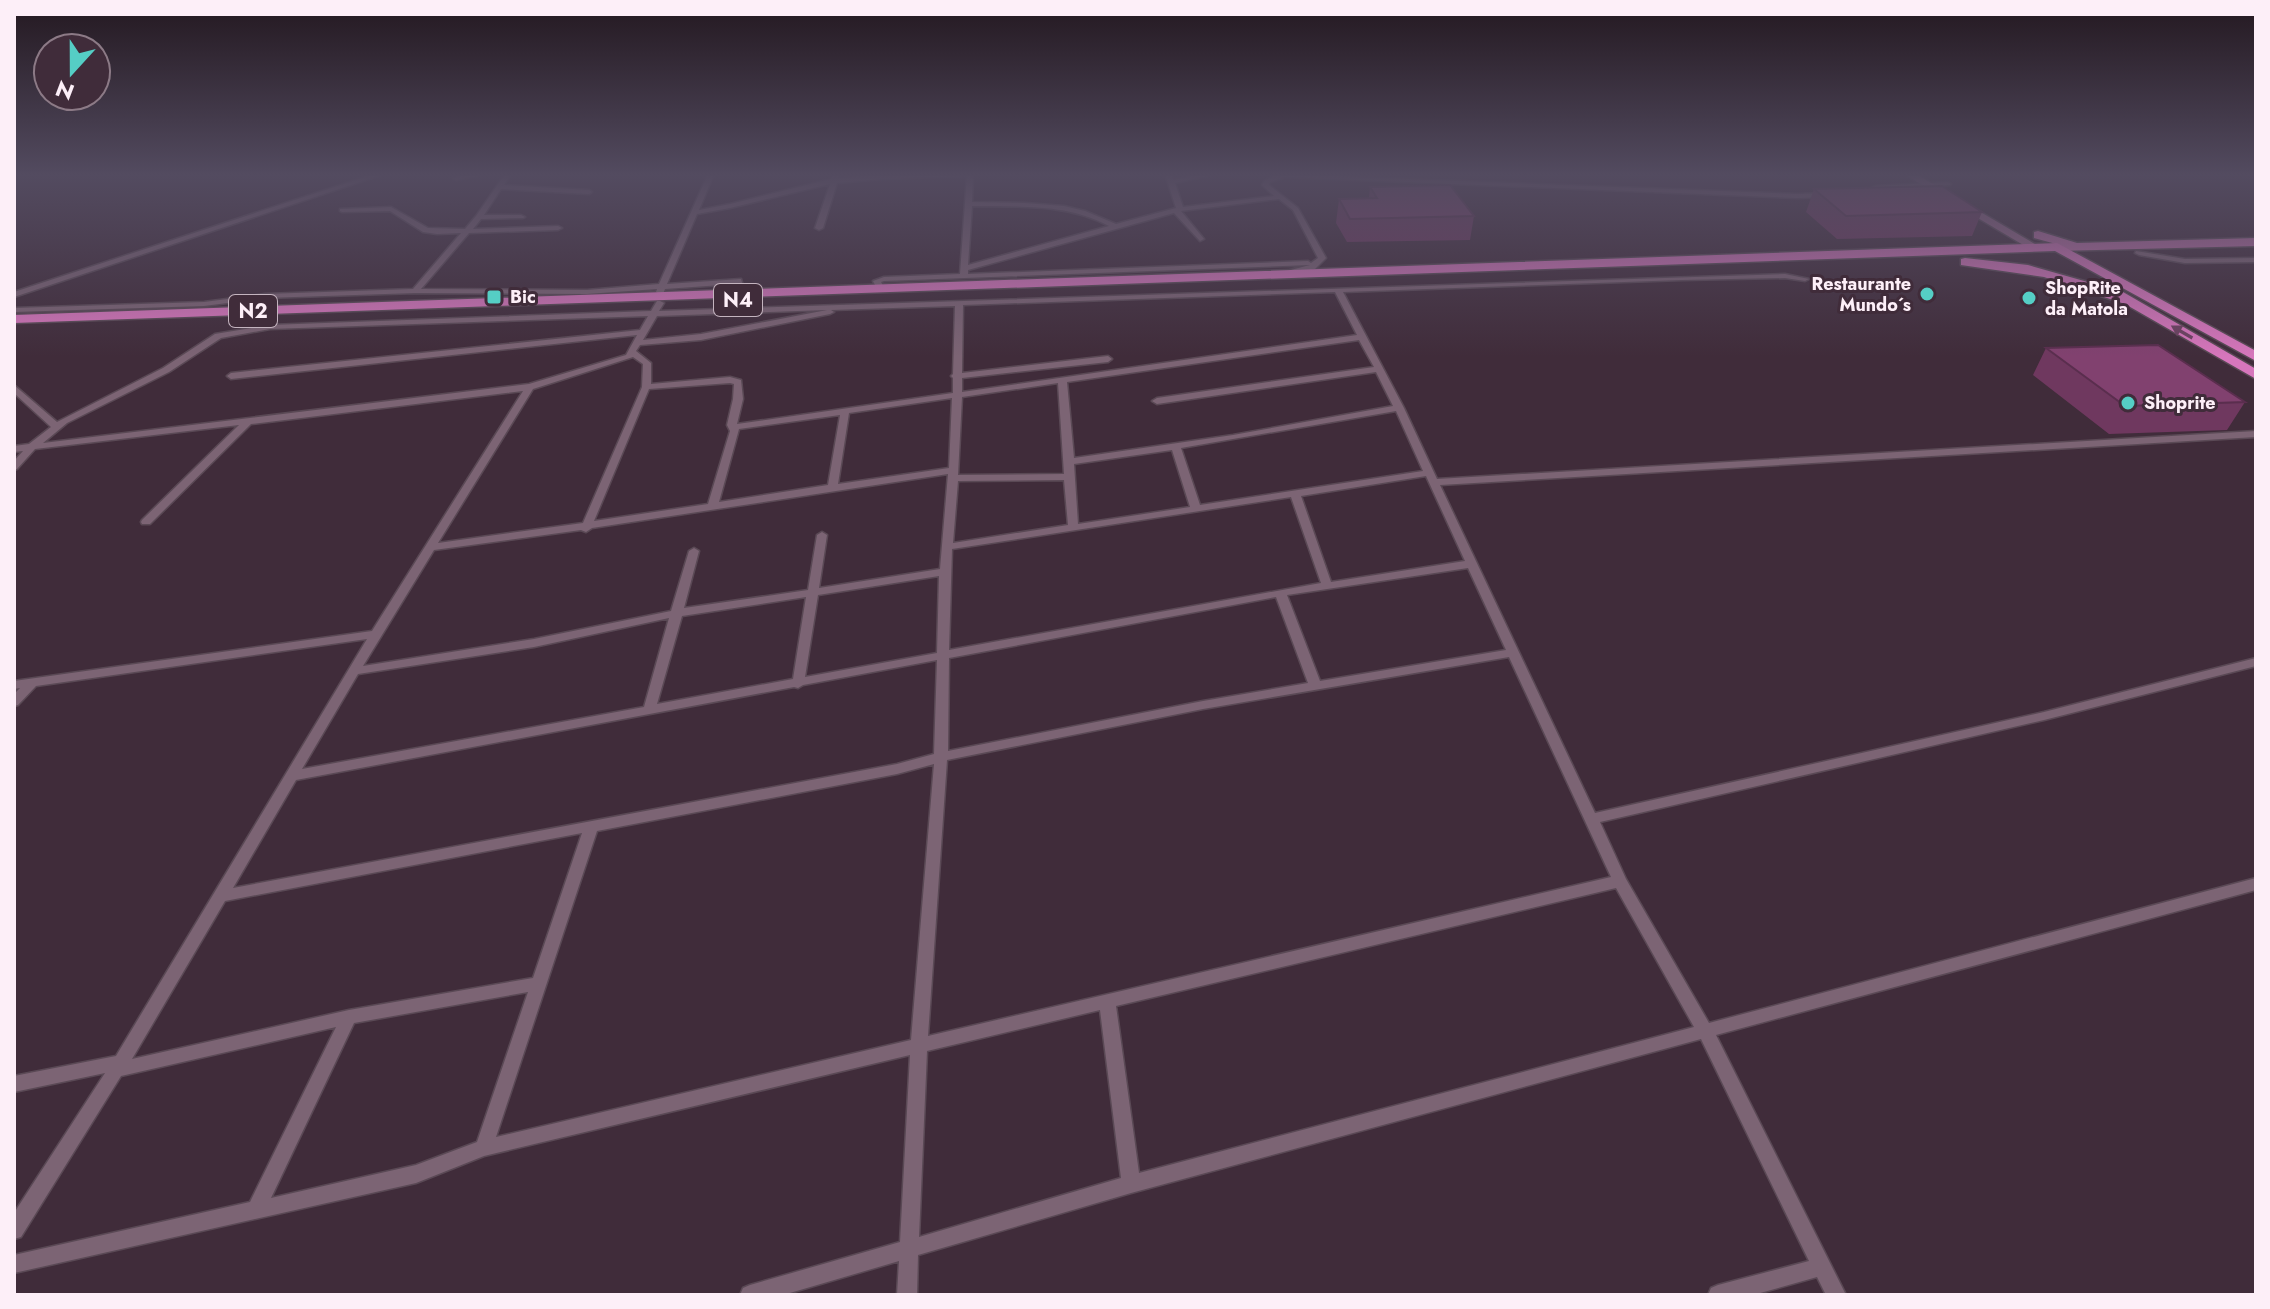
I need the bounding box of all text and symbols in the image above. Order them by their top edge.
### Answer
north arrow [32,32,112,112]
text: N [51,73,79,109]
place label: Restaurante Mundo´s [1812,271,1911,318]
place label: ShopRite da Matola [2045,275,2128,322]
place label: Bic [510,284,536,310]
road number: N4 [714,284,762,316]
marker: Restaurante Mundo´s [1918,285,1936,303]
marker: Bic [485,288,503,306]
marker: ShopRite da Matola [2020,289,2038,307]
road number: N2 [229,295,277,327]
one-way arrow [2171,325,2193,339]
place label: Shoprite [2144,390,2216,416]
marker: Shoprite [2119,394,2137,412]

